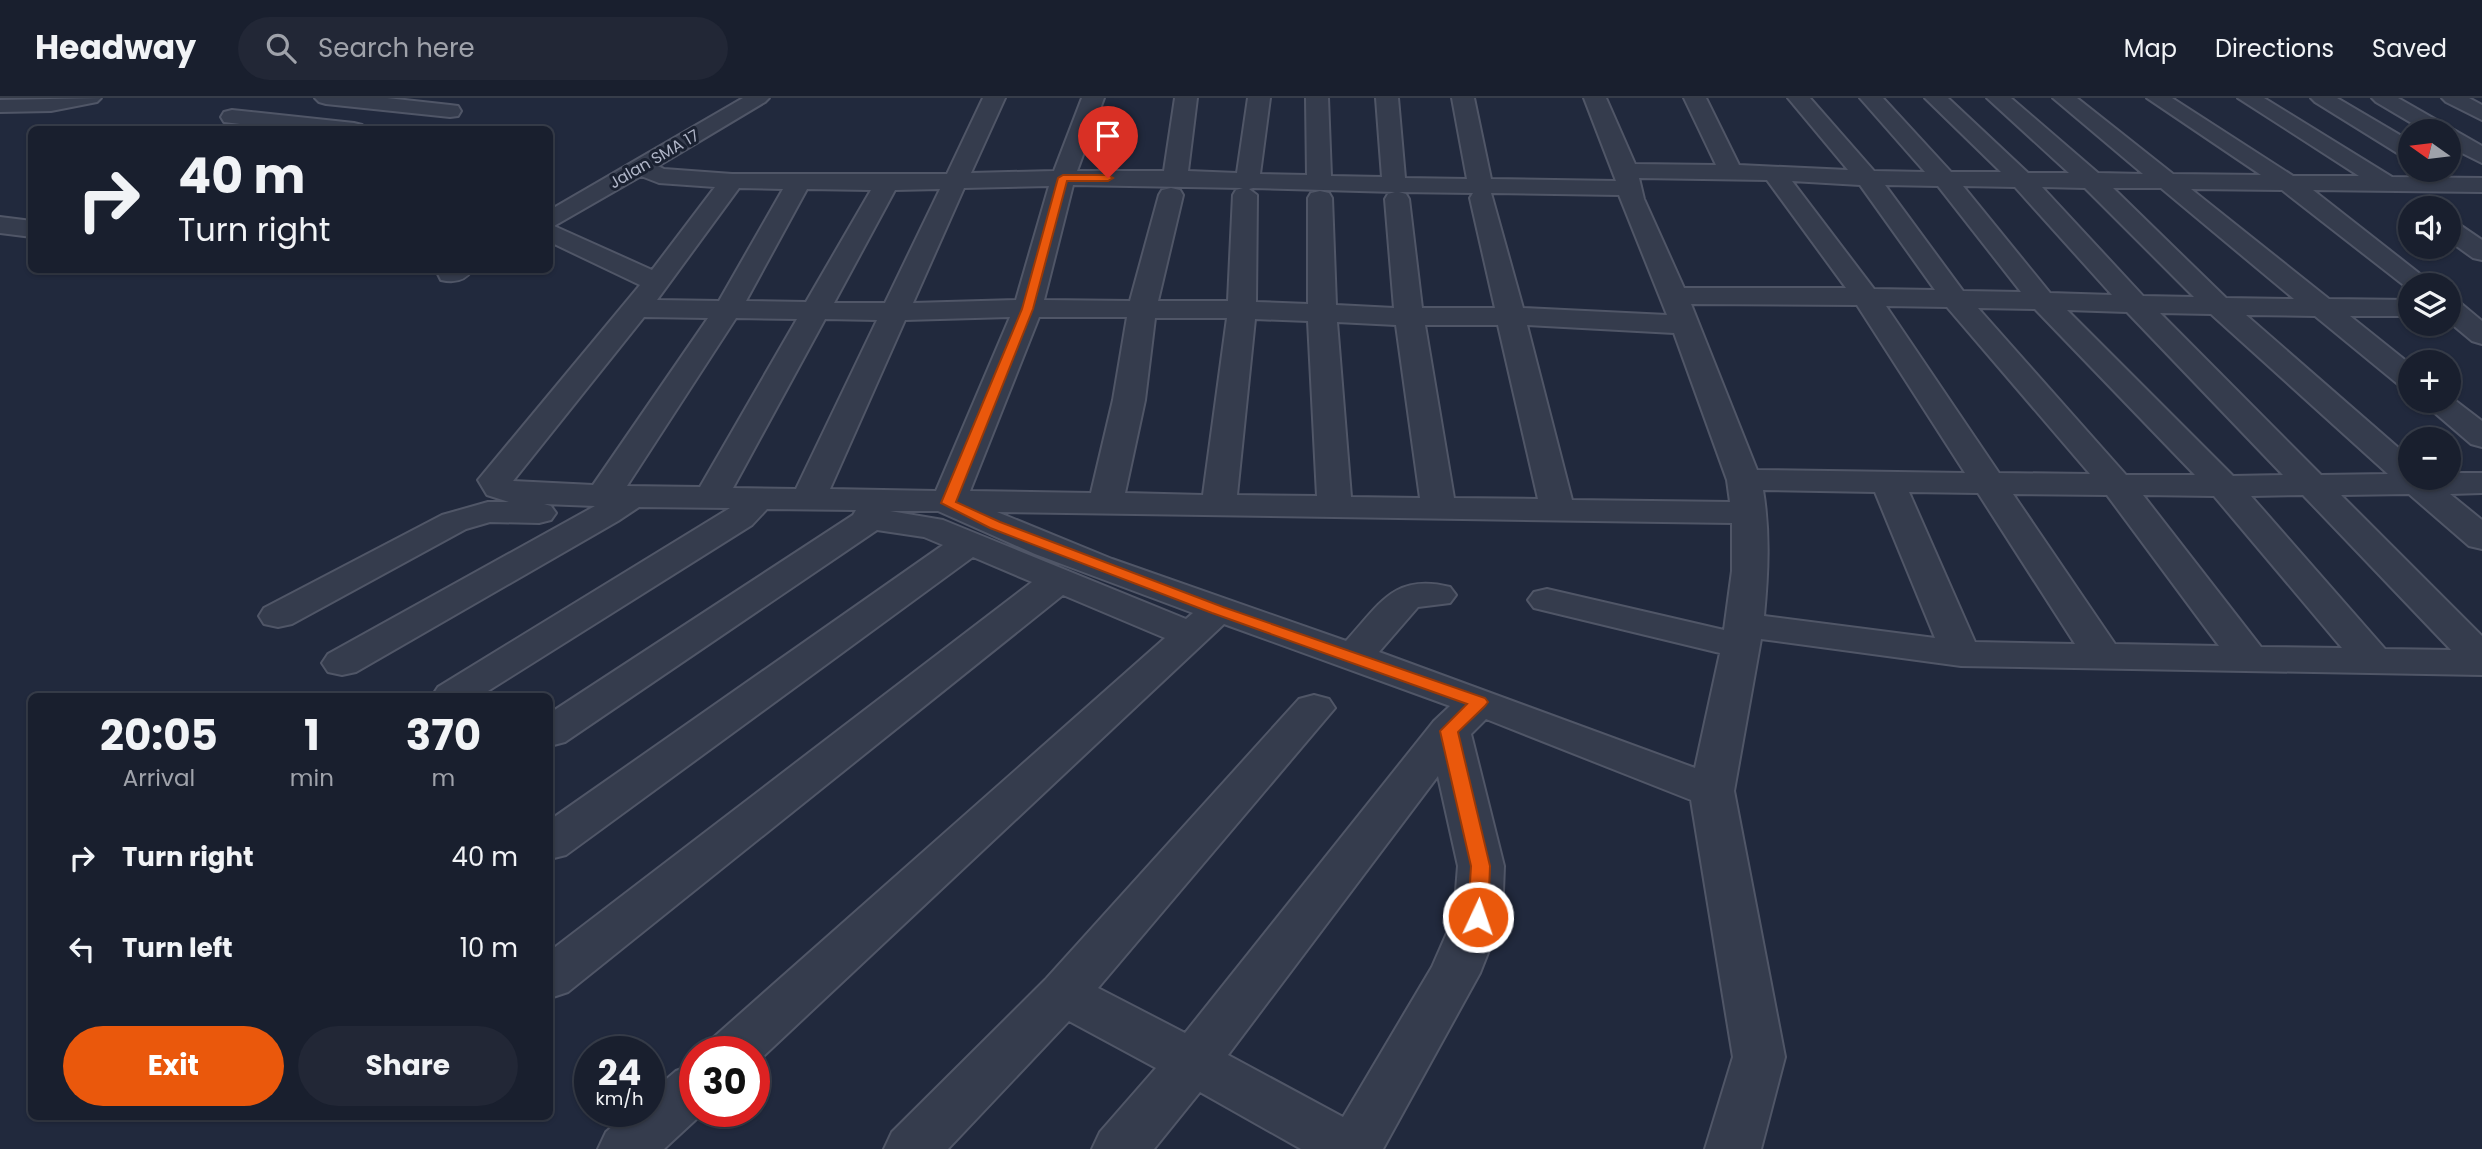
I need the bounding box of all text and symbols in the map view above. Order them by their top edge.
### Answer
search box [238,17,728,80]
text: Headway [35,24,196,71]
icon: search [262,29,300,67]
text: Search here [318,30,475,66]
text: Map [2124,32,2177,65]
text: Directions [2215,32,2334,65]
text: Saved [2372,32,2447,65]
pin [1078,106,1138,178]
icon: arrive [1089,117,1127,155]
north arrow [2398,119,2460,182]
map controls [2398,119,2461,490]
street label: Jalan SMA 17 [605,124,704,194]
text: 40 m [178,142,305,210]
icon: right [63,154,154,245]
button: sound [2398,196,2461,259]
text: Turn right [178,207,330,252]
button: layers [2398,273,2461,336]
button: + [2398,350,2461,413]
button: − [2398,427,2461,490]
text: 20:05 [100,706,218,765]
text: 1 [304,706,320,765]
text: 370 [406,706,481,765]
text: Arrival [123,762,195,794]
text: min [290,762,334,794]
text: m [432,762,455,794]
icon: right [63,839,101,877]
text: Turn right [122,839,254,875]
text: 40 m [452,839,518,875]
position arrow [1441,880,1515,954]
icon: left [63,930,101,968]
text: Turn left [122,930,233,966]
text: 10 m [460,930,518,966]
button: Exit [63,1026,284,1106]
button: Share [298,1026,518,1106]
speed limit sign: 30 [679,1036,770,1127]
text: 24 [598,1048,641,1097]
text: km/h [596,1086,643,1111]

